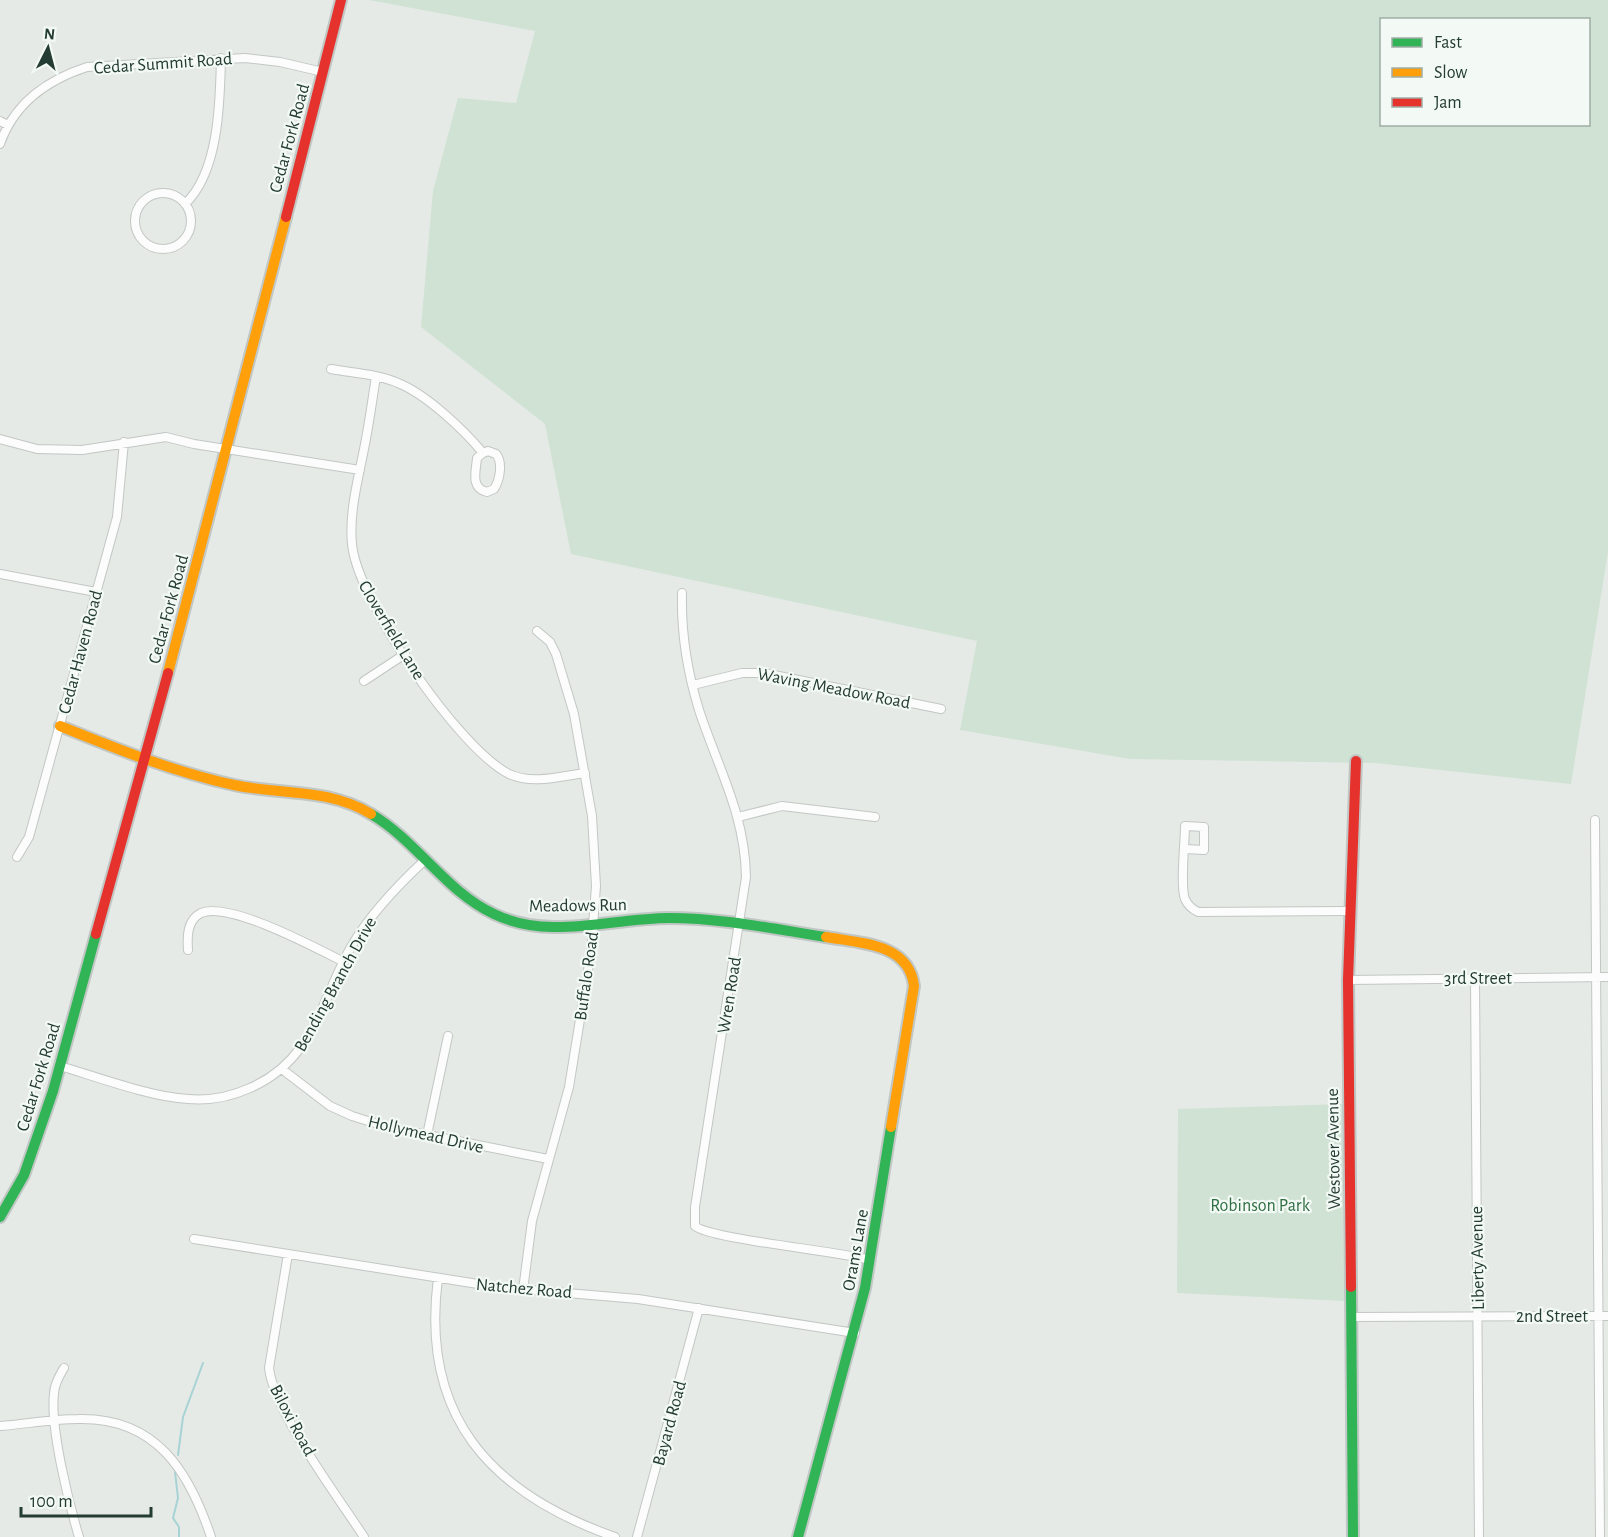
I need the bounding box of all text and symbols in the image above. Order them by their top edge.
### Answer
north arrow [18,18,78,78]
legend [1380,18,1590,126]
text: N [43,26,56,43]
text: Fast [1434,34,1462,52]
street label: Cedar Summit Road [93,50,233,78]
text: Slow [1434,64,1467,82]
street label: Cedar Fork Road [267,82,313,195]
text: Jam [1434,94,1462,112]
street label: Cedar Fork Road [146,553,192,666]
street label: Cloverfield Lane [355,578,428,683]
street label: Cedar Haven Road [56,588,106,716]
street label: Waving Meadow Road [756,665,912,713]
street label: Meadows Run [529,896,627,916]
street label: Bending Branch Drive [291,914,380,1055]
street label: Buffalo Road [572,930,602,1022]
street label: Wren Road [715,956,745,1035]
street label: 3rd Street [1444,970,1512,988]
street label: Cedar Fork Road [14,1021,64,1134]
street label: Westover Avenue [1324,1088,1344,1210]
street label: Hollymead Drive [366,1113,485,1157]
park label: Robinson Park [1210,1197,1311,1215]
street label: Liberty Avenue [1468,1206,1488,1310]
street label: Orams Lane [840,1208,872,1292]
street label: Natchez Road [475,1276,573,1302]
street label: 2nd Street [1516,1308,1588,1326]
street label: Bayard Road [650,1379,690,1468]
street label: Biloxi Road [266,1382,318,1459]
scale bar [21,1480,152,1518]
text: 100 m [30,1493,73,1511]

